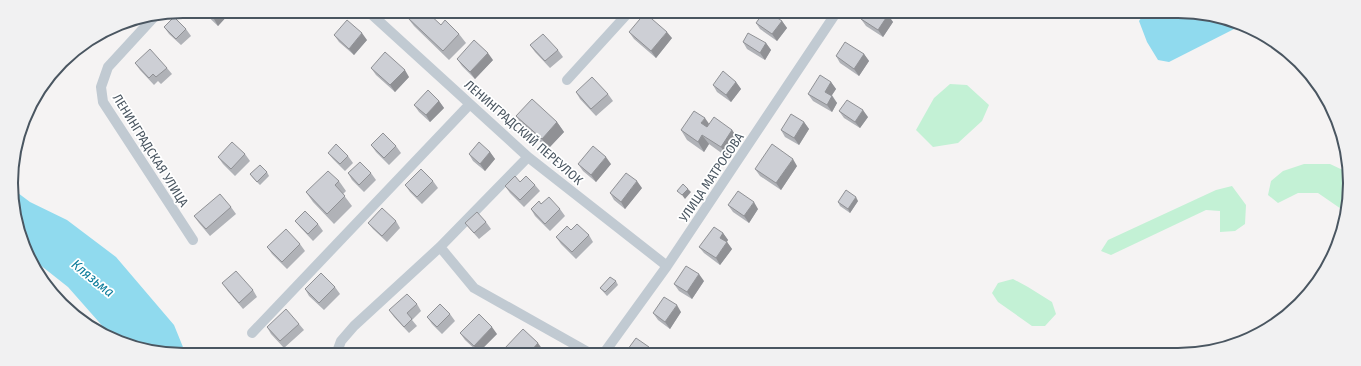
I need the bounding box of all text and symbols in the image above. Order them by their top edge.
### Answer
street label: ЛЕНИНГРАДСКИЙ ПЕРЕУЛОК [462,77,586,188]
street label: ЛЕНИНГРАДСКАЯ УЛИЦА [110,91,192,210]
street label: УЛИЦА МАТРОСОВА [676,130,747,225]
water label: Клязьма [68,256,117,301]

